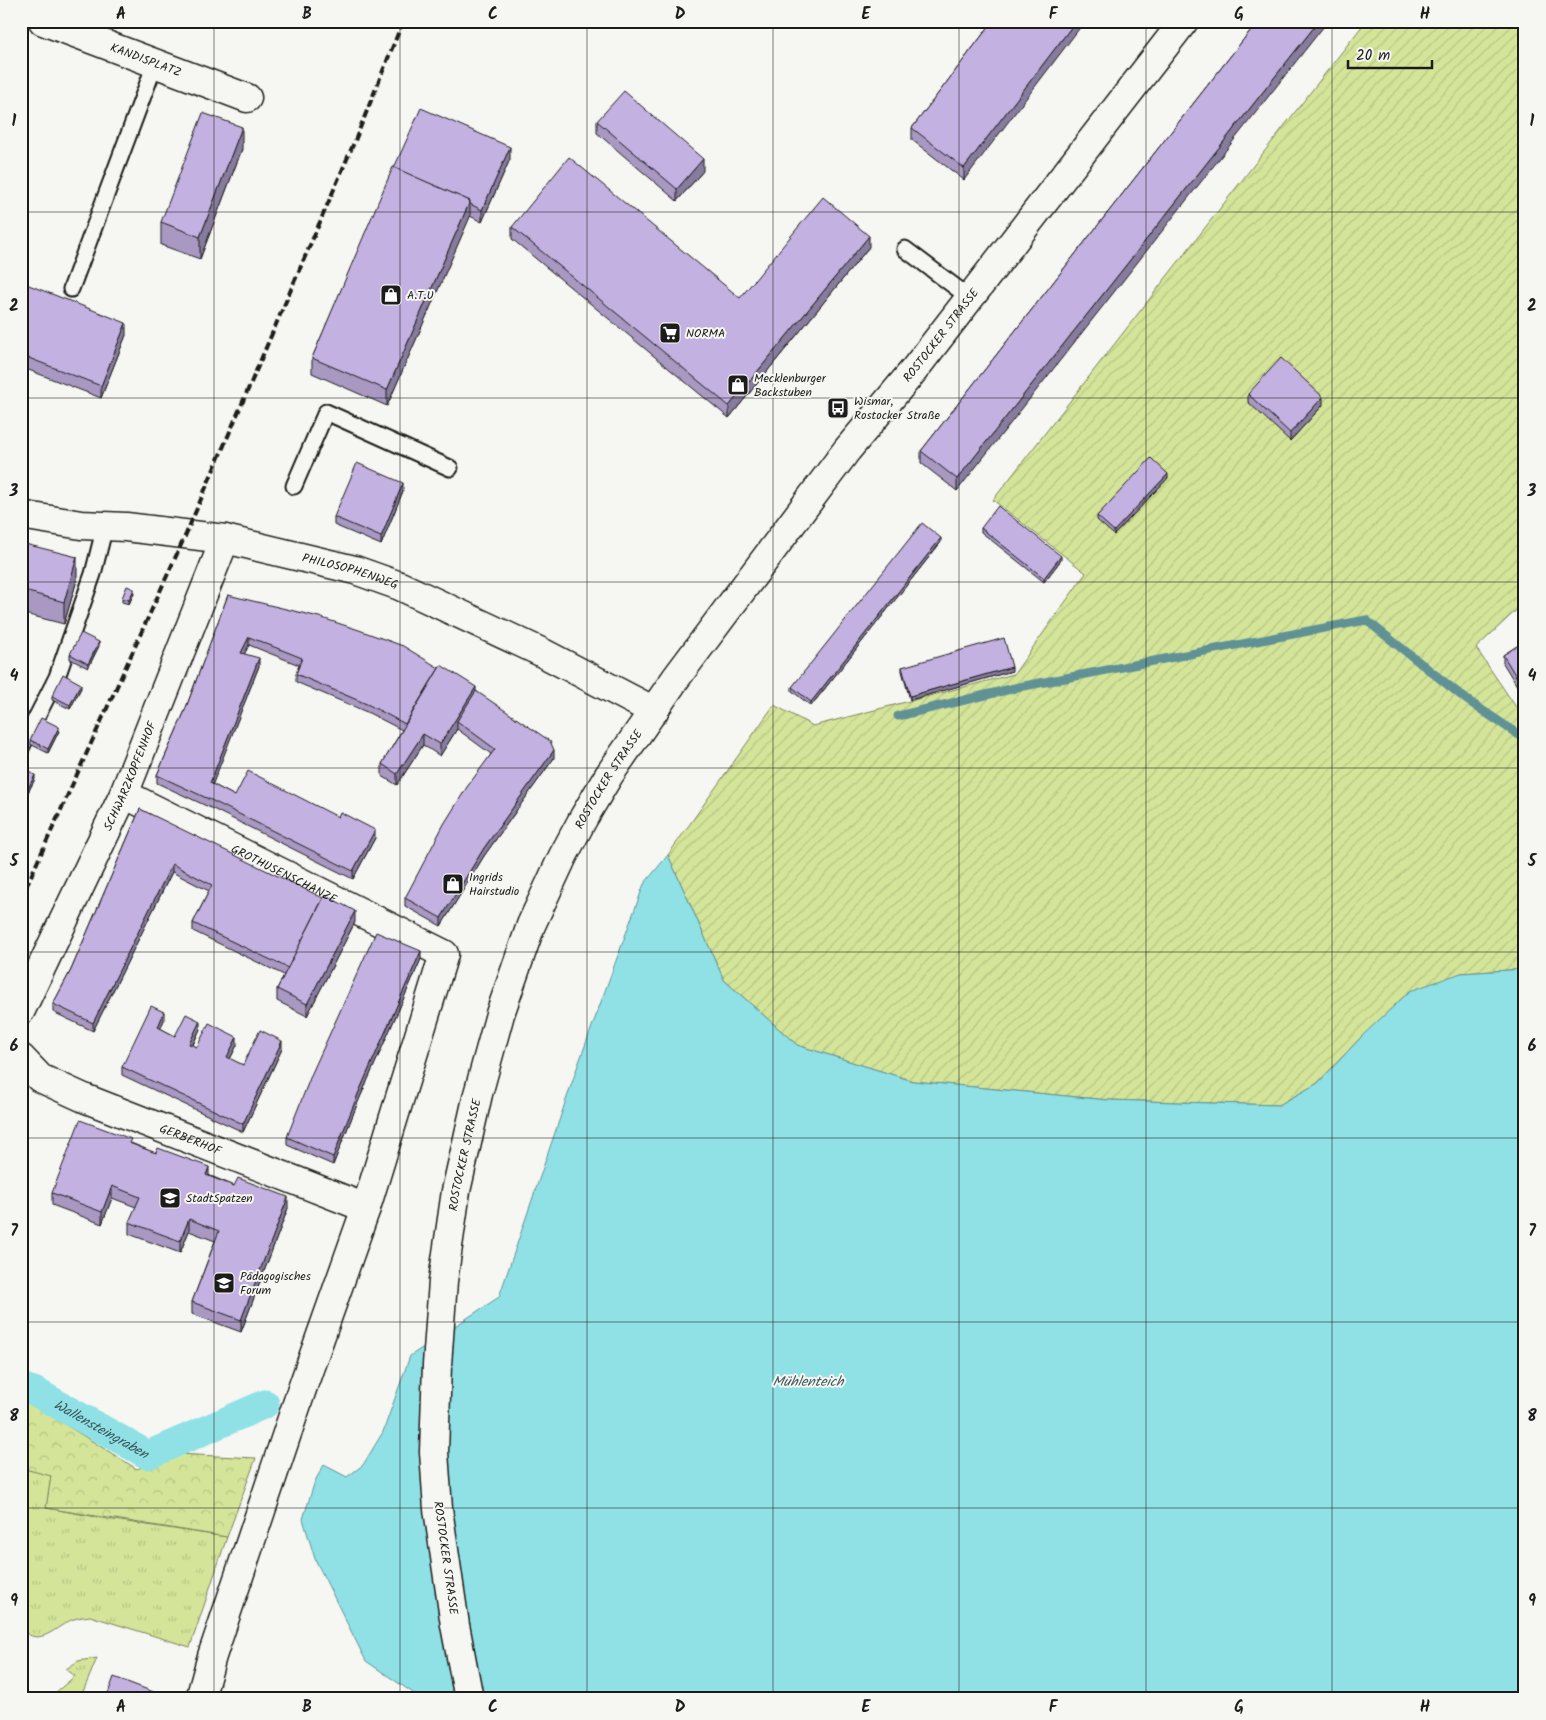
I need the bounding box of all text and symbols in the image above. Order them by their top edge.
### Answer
text: A [116,2,126,27]
text: B [302,2,312,27]
text: C [488,2,498,27]
text: D [675,2,686,27]
text: E [862,2,872,27]
text: F [1049,2,1059,27]
text: G [1234,2,1244,27]
text: H [1420,2,1430,27]
street label: KANDISPLATZ [107,38,184,82]
scale bar [1348,38,1432,70]
text: 20 m [1356,44,1390,68]
text: 1 [12,109,17,134]
text: 1 [1530,109,1535,134]
shop icon: A.T.U [379,283,403,307]
street label: ROSTOCKER STRASSE [899,284,984,387]
place label: A.T.U [407,286,434,305]
text: 2 [9,294,19,319]
text: 2 [1527,294,1537,319]
supermarket icon: NORMA [658,321,682,345]
place label: NORMA [686,324,725,343]
place label: Mecklenburger Backstuben [754,369,827,402]
shop icon: Mecklenburger Backstuben [726,373,750,397]
place label: Wismar, Rostocker Straße [854,392,940,425]
bus stop icon: Wismar, Rostocker Straße [826,396,850,420]
text: 3 [9,479,19,504]
text: 3 [1527,479,1537,504]
street label: PHILOSOPHENWEG [300,549,401,595]
text: 4 [10,664,19,689]
text: 4 [1528,664,1537,689]
street label: SCHWARZKOPFENHOF [99,717,162,834]
street label: ROSTOCKER STRASSE [570,725,648,832]
street label: GROTHUSENSCHANZE [228,840,341,909]
text: 5 [9,849,20,874]
text: 5 [1527,849,1538,874]
place label: Ingrids Hairstudio [469,868,519,901]
shop icon: Ingrids Hairstudio [441,872,465,896]
text: 6 [10,1034,19,1059]
text: 6 [1528,1034,1537,1059]
street label: ROSTOCKER STRASSE [444,1096,487,1212]
street label: GERBERHOF [156,1119,225,1161]
school or university icon: StadtSpatzen [158,1186,182,1210]
place label: StadtSpatzen [186,1189,253,1208]
text: 7 [10,1219,18,1244]
text: 7 [1528,1219,1536,1244]
place label: Pädagogisches Forum [240,1267,311,1300]
school or university icon: Pädagogisches Forum [212,1271,236,1295]
water label: Mühlenteich [772,1371,845,1393]
water label: Wallensteingraben [50,1394,154,1466]
text: 8 [9,1404,19,1429]
text: 8 [1527,1404,1537,1429]
street label: ROSTOCKER STRASSE [428,1500,463,1617]
text: 9 [10,1589,18,1614]
text: 9 [1528,1589,1536,1614]
text: A [116,1695,126,1720]
text: B [302,1695,312,1720]
text: C [488,1695,498,1720]
text: D [675,1695,686,1720]
text: E [862,1695,872,1720]
text: F [1049,1695,1059,1720]
text: G [1234,1695,1244,1720]
text: H [1420,1695,1430,1720]

